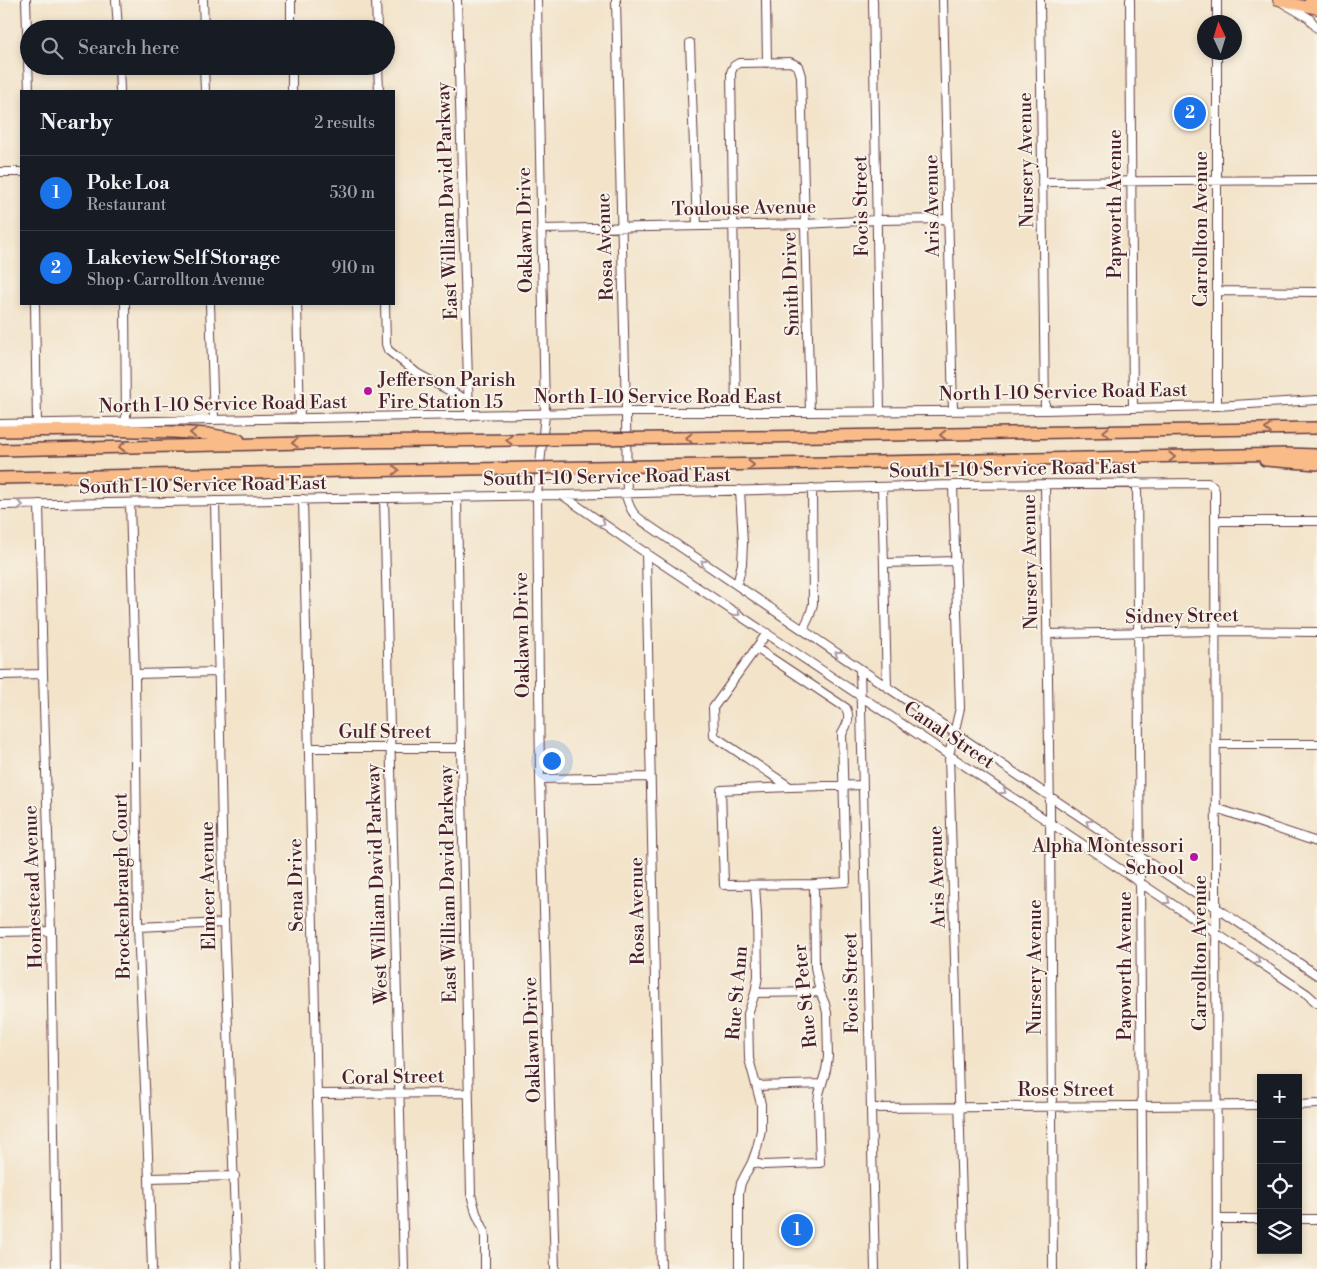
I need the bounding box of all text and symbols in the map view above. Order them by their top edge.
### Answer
north arrow [1197,15,1242,60]
search box [20,20,395,75]
icon: search [38,34,66,62]
text: Search here [78,36,179,60]
street label: East William David Parkway [431,81,463,321]
street label: Nursery Avenue [1013,92,1039,228]
pin: 2 [1174,94,1206,132]
text: Nearby [40,110,113,136]
text: 2 results [314,113,375,133]
street label: Papworth Avenue [1103,129,1127,279]
street label: Carrollton Avenue [1189,151,1213,307]
street label: Aris Avenue [919,154,945,259]
street label: Focis Street [848,155,874,257]
street label: Oaklawn Drive [512,167,538,293]
text: Poke Loa [87,171,169,195]
text: 1 [52,183,60,203]
text: 530 m [329,183,375,203]
street label: Rosa Avenue [591,193,619,301]
text: Restaurant [87,195,166,215]
street label: Toulouse Avenue [671,195,817,221]
street label: Smith Drive [777,232,805,336]
text: Lakeview Self Storage [87,246,280,270]
text: 2 [51,258,61,278]
text: 910 m [332,258,375,278]
text: Shop · Carrollton Avenue [87,270,265,290]
place label: Jefferson Parish Fire Station 15 [377,368,516,414]
street label: North I-10 Service Road East [939,378,1188,406]
marker: Jefferson Parish Fire Station 15 [362,385,374,397]
street label: North I-10 Service Road East [534,385,783,409]
street label: North I-10 Service Road East [99,390,348,418]
one-way arrow [1264,424,1272,434]
one-way arrow [189,427,197,438]
one-way arrow [1102,427,1110,437]
one-way arrow [939,430,947,440]
one-way arrow [685,432,693,443]
one-way arrow [505,435,513,445]
one-way arrow [290,438,298,448]
one-way arrow [118,442,126,452]
one-way arrow [1168,452,1176,462]
street label: South I-10 Service Road East [889,455,1137,483]
one-way arrow [747,459,755,470]
street label: South I-10 Service Road East [483,463,731,491]
one-way arrow [392,465,400,475]
street label: South I-10 Service Road East [79,471,327,499]
street label: Nursery Avenue [1017,494,1043,630]
one-way arrow [16,500,24,510]
one-way arrow [596,517,606,526]
one-way arrow [700,560,709,569]
street label: Oaklawn Drive [509,572,535,698]
street label: Sidney Street [1125,603,1239,629]
one-way arrow [731,607,741,616]
one-way arrow [834,651,844,660]
street label: Canal Street [899,696,999,774]
street label: Gulf Street [339,720,432,744]
your location [539,748,565,774]
street label: West William David Parkway [361,762,393,1006]
street label: East William David Parkway [434,764,462,1003]
one-way arrow [997,785,1007,794]
street label: Brockenbraugh Court [108,792,136,981]
street label: Homestead Avenue [18,805,48,969]
one-way arrow [1085,820,1094,830]
street label: Elmeer Avenue [195,821,221,951]
street label: Aris Avenue [923,825,951,930]
place label: Alpha Montessori School [1031,834,1184,880]
street label: Sena Drive [283,838,309,932]
marker: Alpha Montessori School [1188,851,1200,863]
street label: Rosa Avenue [624,857,650,965]
street label: Carrollton Avenue [1188,875,1212,1031]
street label: Papworth Avenue [1113,891,1137,1041]
one-way arrow [1161,895,1171,904]
street label: Nursery Avenue [1023,899,1047,1035]
street label: Focis Street [838,932,864,1034]
street label: Rue St Peter [788,943,822,1049]
street label: Rue St Ann [721,945,753,1041]
one-way arrow [1252,955,1261,964]
street label: Oaklawn Drive [518,977,546,1103]
street label: Coral Street [341,1064,445,1090]
map controls [1257,1074,1302,1254]
button: + [1257,1074,1302,1119]
street label: Rose Street [1017,1078,1115,1102]
button: − [1257,1119,1302,1164]
button: locate [1257,1164,1302,1209]
button: layers [1257,1209,1302,1254]
pin: 1 [781,1211,813,1249]

